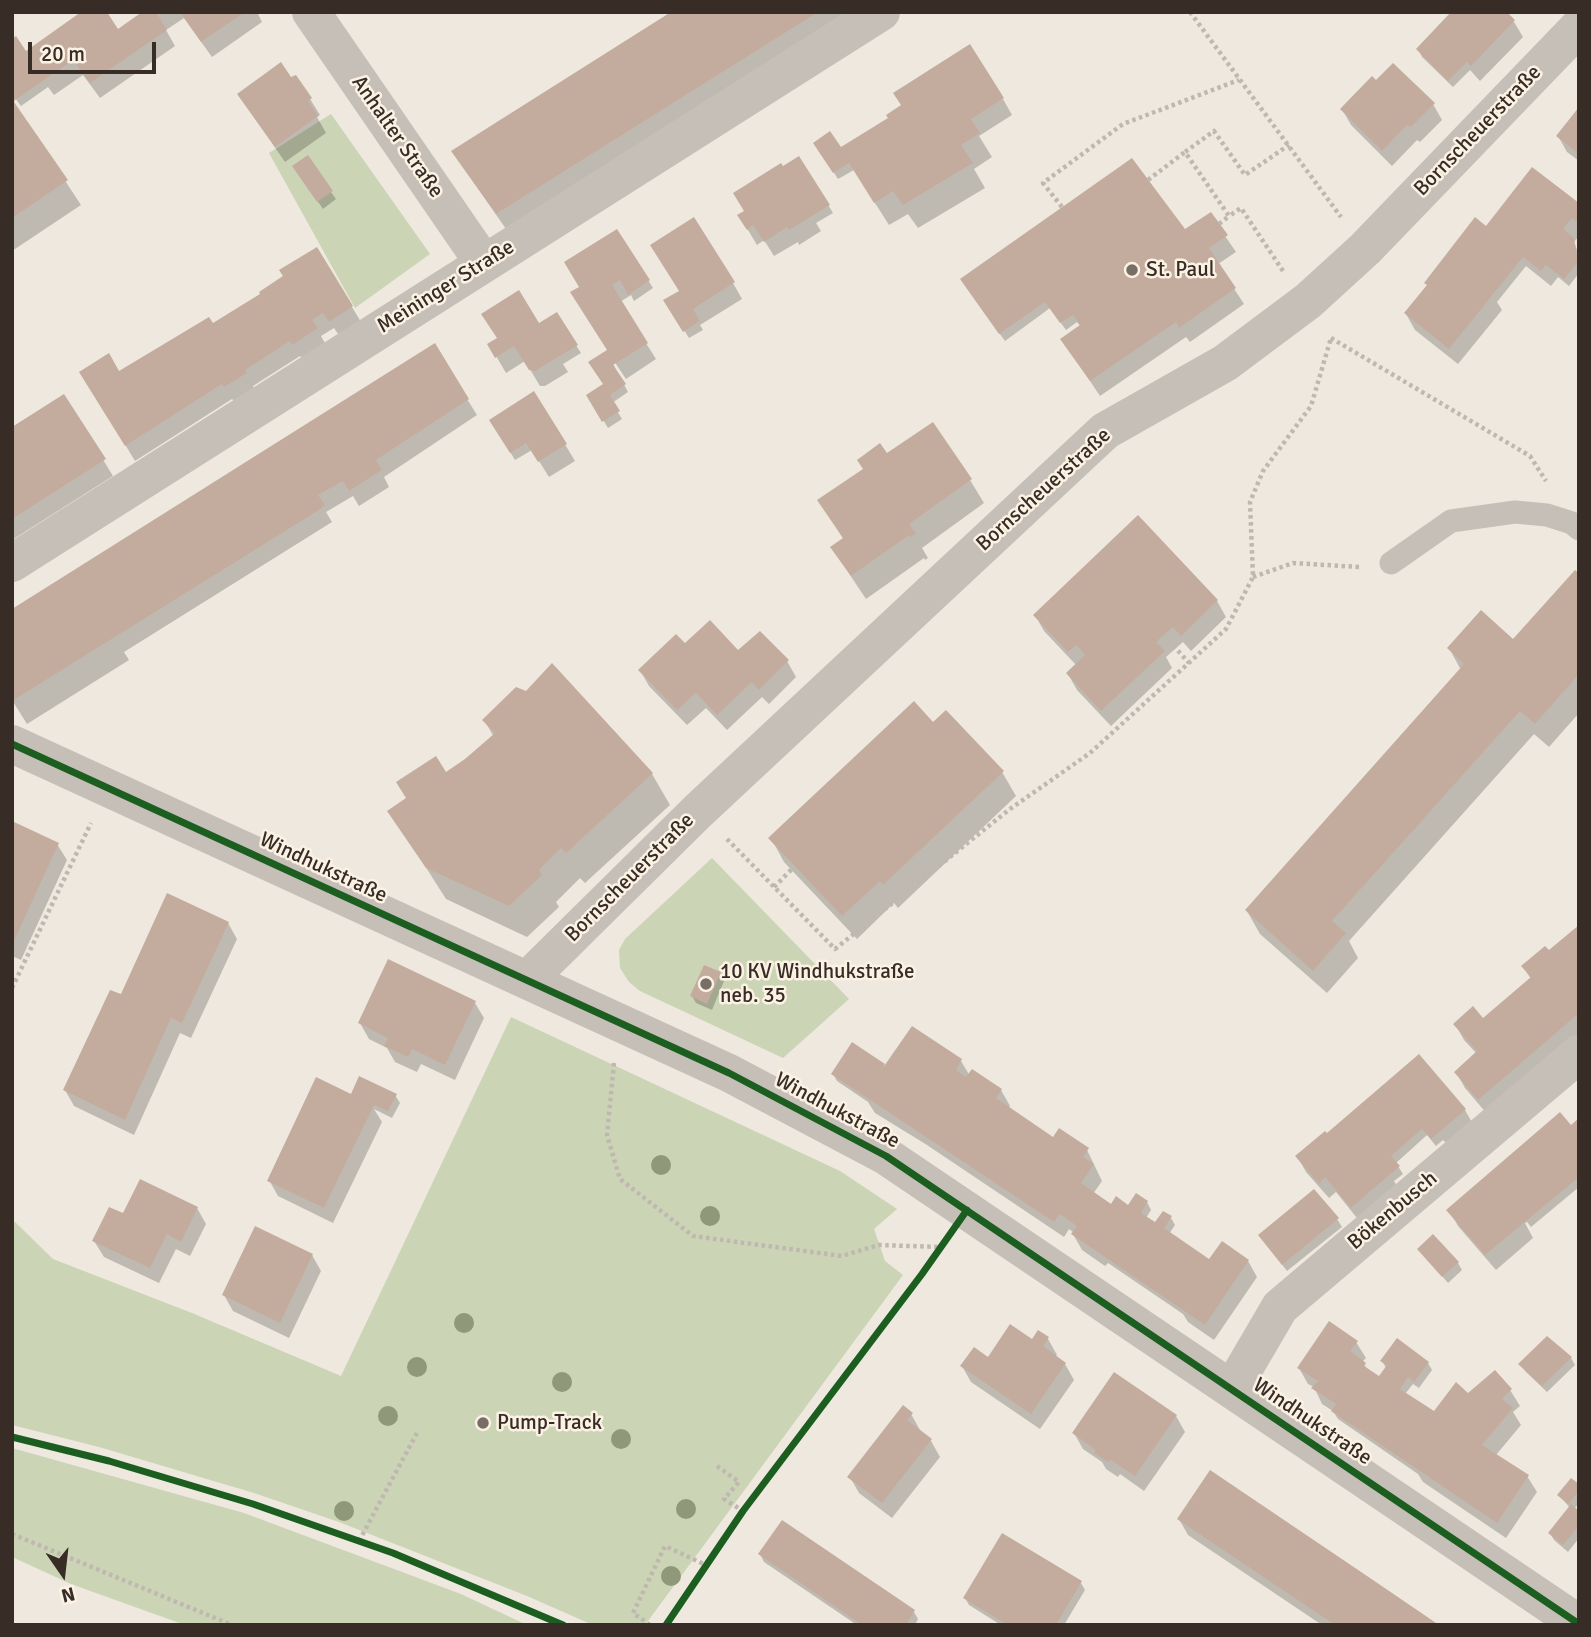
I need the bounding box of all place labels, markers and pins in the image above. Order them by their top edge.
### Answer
place label: St. Paul [1146,257,1215,283]
marker: St. Paul [1124,262,1140,278]
place label: 10 KV Windhukstraße neb. 35 [720,959,915,1009]
marker: 10 KV Windhukstraße neb. 35 [698,976,714,992]
place label: Pump-Track [497,1410,602,1436]
marker: Pump-Track [475,1415,491,1431]

